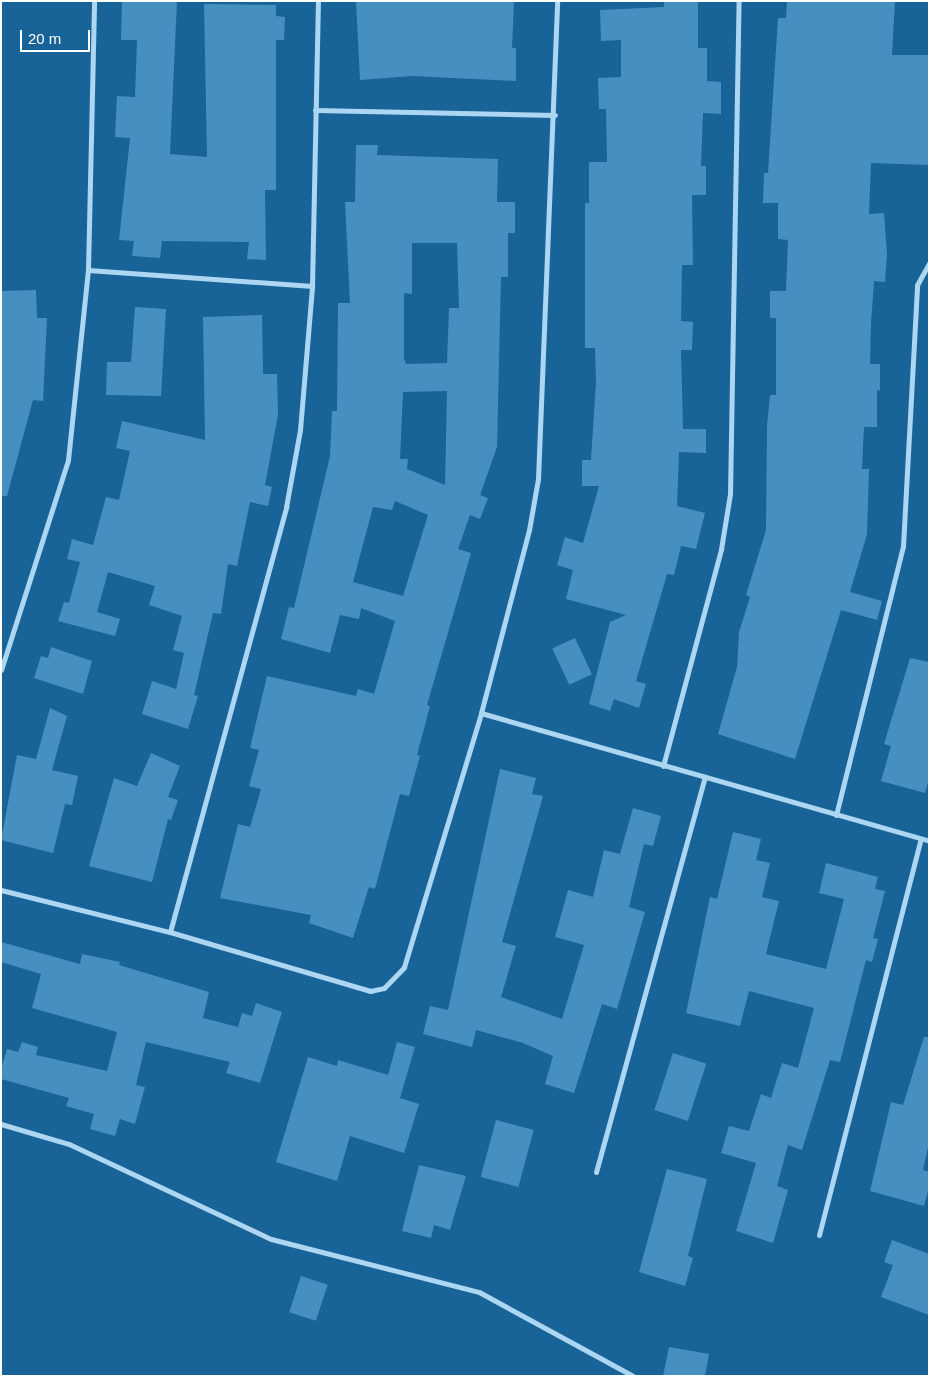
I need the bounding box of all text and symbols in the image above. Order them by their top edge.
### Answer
scale bar [22,20,92,52]
text: 20 m [28,30,61,47]

